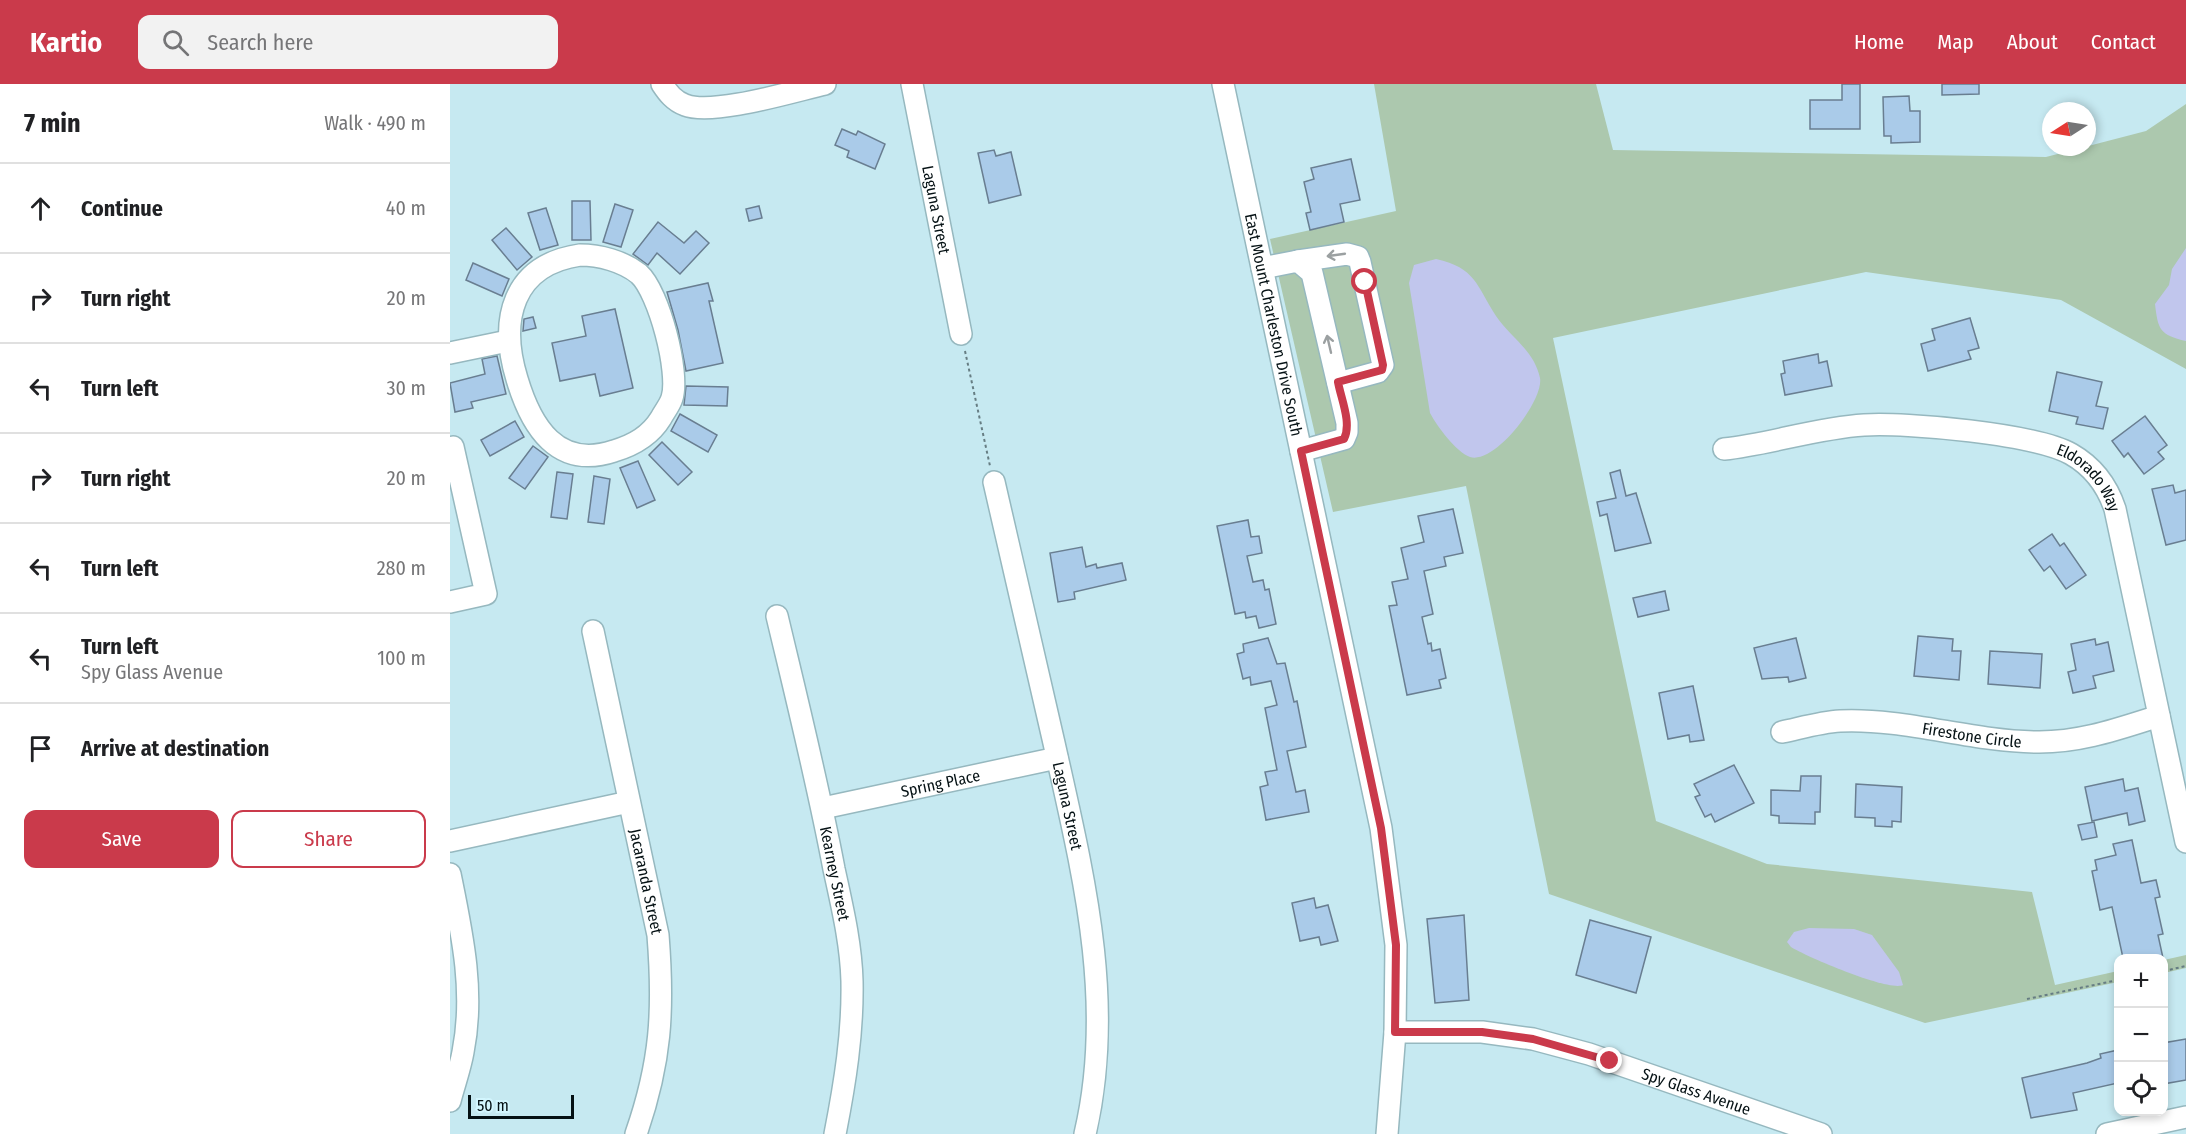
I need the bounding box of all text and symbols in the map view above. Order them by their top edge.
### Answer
search box [138,15,558,69]
text: Kartio [30,26,102,59]
icon: search [159,26,192,59]
text: Search here [207,29,313,56]
text: Home [1854,29,1904,55]
text: Map [1937,29,1974,55]
text: About [2007,29,2058,55]
text: Contact [2091,29,2156,55]
north arrow [2042,102,2096,156]
text: 7 min [24,108,81,139]
text: Walk · 490 m [324,111,426,135]
street label: Laguna Street [919,164,955,256]
icon: ahead [24,192,57,225]
text: Continue [81,195,163,222]
text: 40 m [386,196,426,220]
street label: East Mount Charleston Drive South [1241,212,1307,438]
one-way arrow [1327,250,1347,261]
route start [1351,268,1377,294]
icon: right [24,282,57,315]
text: Turn right [81,285,170,312]
text: 20 m [387,286,426,310]
one-way arrow [1323,335,1334,355]
icon: left [24,372,57,405]
text: Turn left [81,375,159,402]
text: 30 m [386,376,426,400]
street label: Eldorado Way [2054,439,2125,515]
icon: right [24,462,57,495]
text: Turn right [81,465,170,492]
text: 20 m [387,466,426,490]
icon: left [24,552,57,585]
text: Turn left [81,555,159,582]
text: 280 m [377,556,426,580]
text: Turn left [81,633,159,660]
icon: left [24,642,57,675]
text: 100 m [377,646,426,670]
text: Spy Glass Avenue [81,660,223,684]
street label: Firestone Circle [1921,718,2022,751]
icon: arrive [24,732,57,765]
text: Arrive at destination [81,735,269,762]
street label: Laguna Street [1049,760,1087,852]
street label: Spring Place [899,765,982,801]
button: Save [24,810,219,868]
button: Share [231,810,426,868]
street label: Kearney Street [816,825,854,923]
street label: Jacaranda Street [626,827,667,937]
map controls [2114,954,2168,1116]
button: + [2114,954,2168,1008]
button: − [2114,1008,2168,1062]
route end [1596,1047,1622,1073]
button: locate [2114,1062,2168,1116]
street label: Spy Glass Avenue [1639,1063,1753,1119]
scale bar [468,1092,574,1120]
text: 50 m [477,1096,509,1115]

